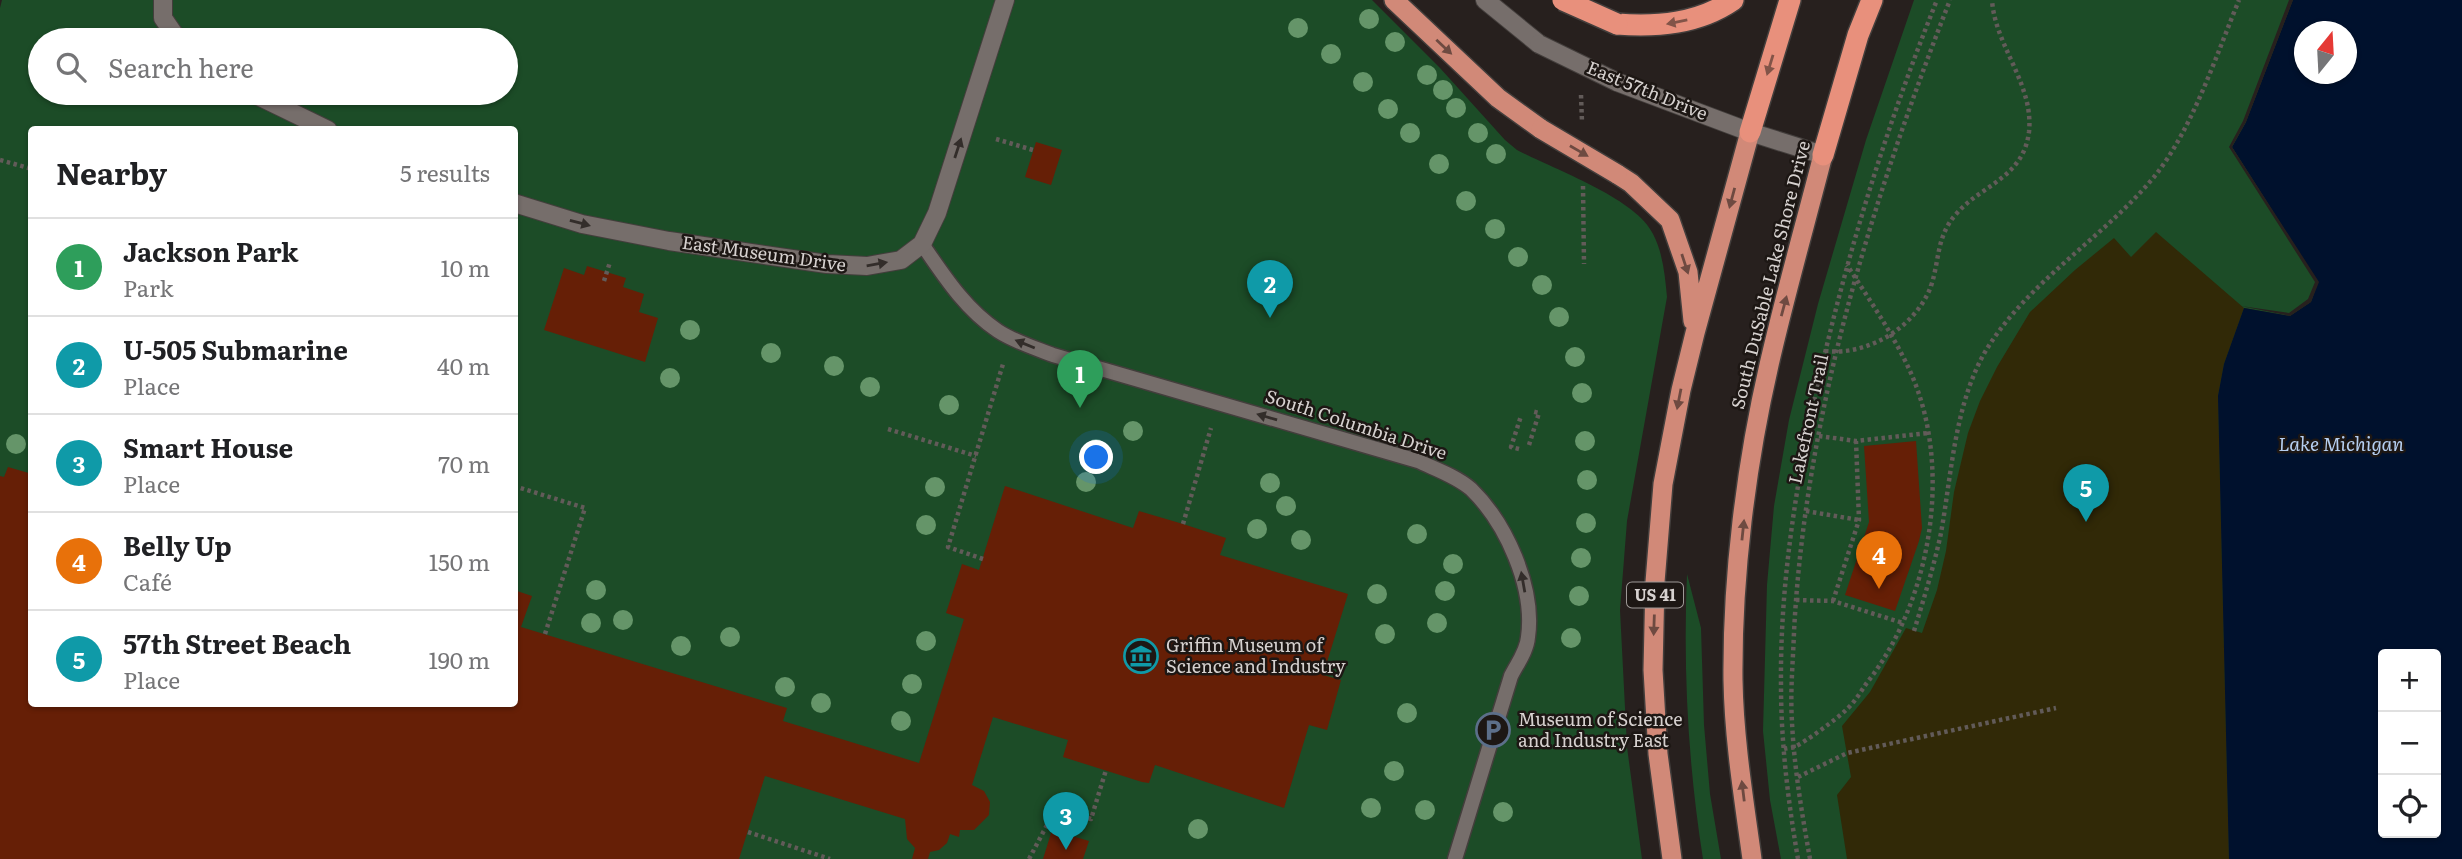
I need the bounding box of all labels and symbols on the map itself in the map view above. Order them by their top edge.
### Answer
one-way arrow [1666,16,1688,27]
north arrow [2294,21,2357,84]
one-way arrow [1435,39,1453,55]
street label: East 57th Drive [1583,53,1712,126]
one-way arrow [1764,55,1774,76]
one-way arrow [953,137,964,158]
street label: South DuSable Lake Shore Drive [1723,138,1816,412]
one-way arrow [1569,145,1588,158]
one-way arrow [1726,187,1736,208]
one-way arrow [569,218,591,229]
street label: East Museum Drive [680,228,848,277]
one-way arrow [1680,253,1691,274]
one-way arrow [866,258,888,269]
pin: 2 [1247,260,1293,318]
one-way arrow [1779,295,1790,317]
one-way arrow [1015,338,1036,349]
pin: 1 [1057,350,1103,408]
street label: Lakefront Trail [1781,351,1834,486]
street label: South Columbia Drive [1262,381,1451,466]
one-way arrow [1673,388,1684,410]
one-way arrow [1256,412,1277,422]
water label: Lake Michigan [2278,429,2404,457]
your location [1079,440,1113,474]
pin: 5 [2063,464,2109,522]
one-way arrow [1737,518,1748,540]
pin: 4 [1856,531,1902,589]
one-way arrow [1517,571,1528,593]
road number: US 41 [1627,582,1683,608]
one-way arrow [1649,614,1660,636]
place label: Griffin Museum of Science and Industry [1166,631,1346,679]
museum icon: Griffin Museum of Science and Industry [1122,637,1160,675]
place label: Museum of Science and Industry East [1518,705,1682,753]
parking icon: Museum of Science and Industry East [1474,711,1512,749]
one-way arrow [1738,780,1749,802]
pin: 3 [1043,792,1089,850]

